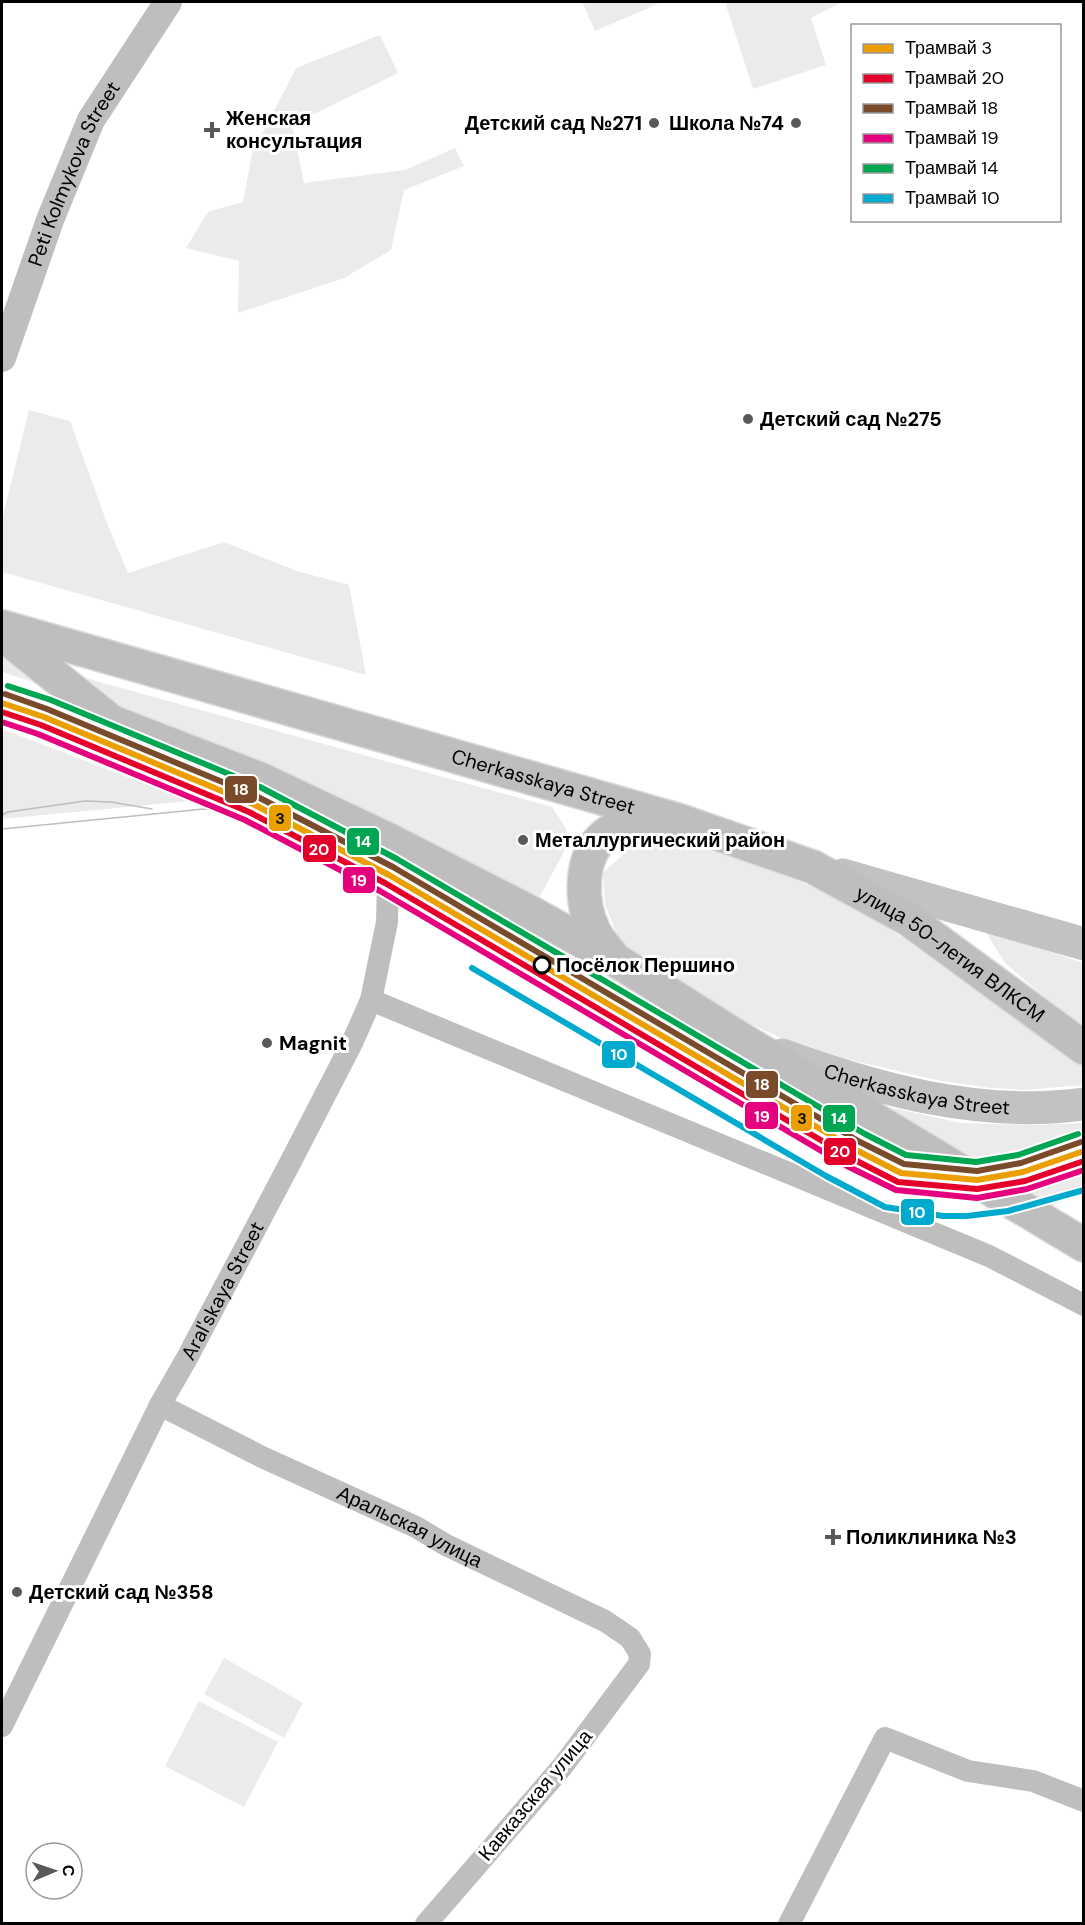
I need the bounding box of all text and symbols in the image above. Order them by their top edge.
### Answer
legend [851,24,1061,222]
text: Трамвай 3 [905,36,992,60]
text: Трамвай 20 [905,66,1004,90]
street label: Peti Kolmykova Street [22,76,126,270]
text: Трамвай 18 [905,96,998,120]
place label: Женская консультация [225,105,362,154]
place label: Детский сад №271 [465,110,642,136]
place label: Школа №74 [669,110,784,136]
marker: Детский сад №271 [647,116,661,130]
marker: Школа №74 [789,116,803,130]
marker: Женская консультация [203,121,221,139]
text: Трамвай 19 [905,126,999,150]
text: Трамвай 14 [905,156,998,180]
text: Трамвай 10 [905,186,1000,210]
place label: Детский сад №275 [760,406,942,432]
marker: Детский сад №275 [741,412,755,426]
street label: Cherkasskaya Street [449,743,638,820]
line badge: 18 [224,775,258,804]
text: 18 [233,779,249,800]
line badge: 3 [268,804,292,832]
text: 3 [275,808,285,829]
line badge: 14 [346,827,380,856]
place label: Металлургический район [535,827,785,853]
text: 14 [355,831,371,852]
marker: Металлургический район [516,833,530,847]
line badge: 20 [302,834,337,863]
text: 20 [309,839,329,860]
line badge: 19 [342,866,376,894]
text: 19 [351,870,367,891]
street label: улица 50-летия ВЛКСМ [851,880,1050,1028]
place label: Посёлок Першино [556,952,735,978]
marker: Посёлок Першино [533,956,551,974]
place label: Magnit [279,1030,347,1056]
marker: Magnit [260,1036,274,1050]
line badge: 10 [601,1040,636,1069]
text: 10 [610,1044,628,1065]
street label: Cherkasskaya Street [821,1057,1011,1120]
line badge: 18 [745,1070,779,1099]
text: 18 [754,1074,770,1095]
line badge: 19 [744,1101,779,1130]
line badge: 3 [790,1104,813,1132]
line badge: 14 [822,1104,856,1133]
text: 19 [754,1106,770,1127]
text: 3 [797,1108,807,1129]
text: 14 [831,1108,847,1129]
line badge: 20 [823,1137,857,1166]
text: 20 [830,1141,850,1162]
line badge: 10 [900,1198,935,1226]
text: 10 [908,1202,926,1223]
street label: Aral'skaya Street [175,1217,270,1365]
street label: Аральская улица [333,1480,488,1574]
place label: Поликлиника №3 [846,1524,1017,1550]
marker: Поликлиника №3 [824,1528,842,1546]
place label: Детский сад №358 [29,1579,214,1605]
marker: Детский сад №358 [10,1585,24,1599]
street label: Кавказская улица [472,1723,598,1866]
north arrow [24,1841,84,1901]
text: С [58,1864,79,1877]

